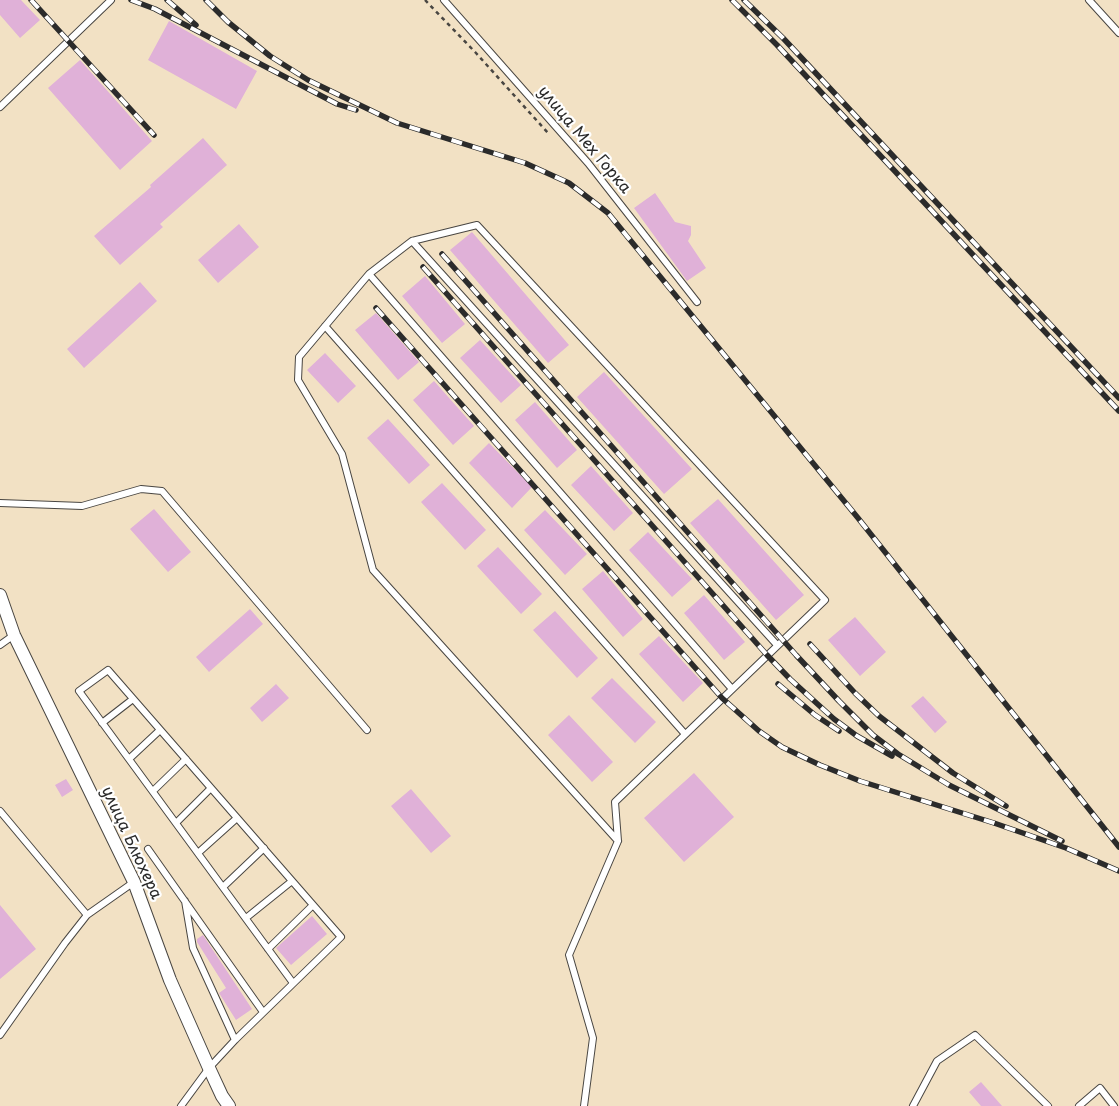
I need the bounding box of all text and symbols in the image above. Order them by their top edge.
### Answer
street label: улица Мех Горка [533,82,635,198]
street label: улица Блюхера [97,784,165,902]

